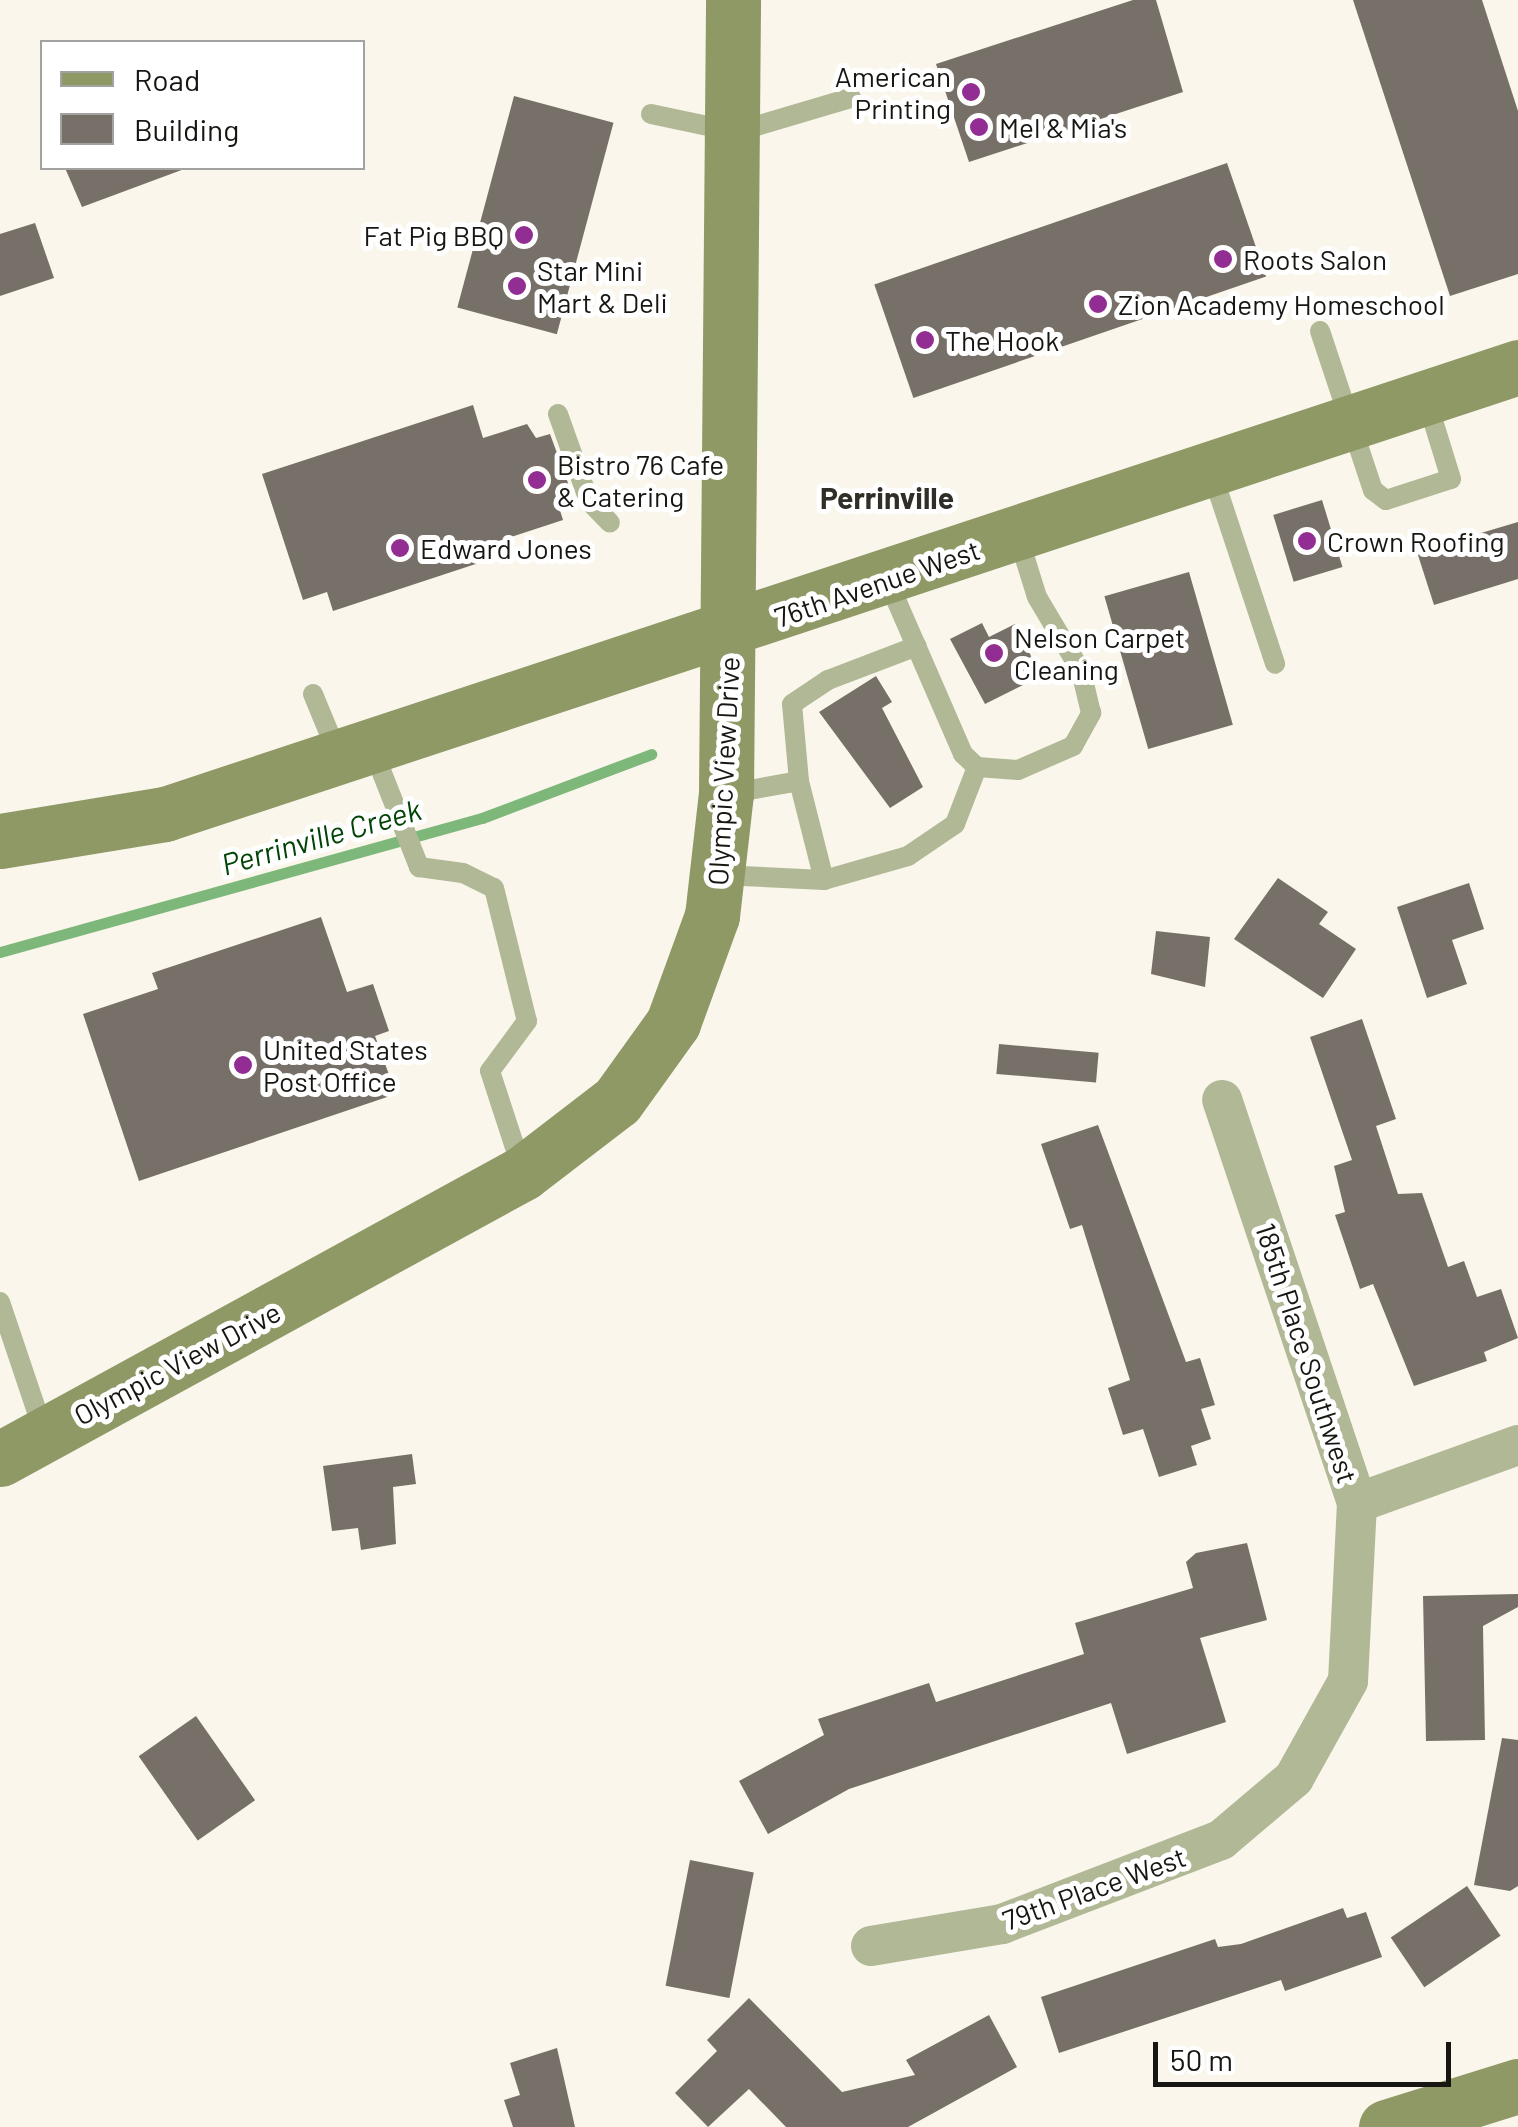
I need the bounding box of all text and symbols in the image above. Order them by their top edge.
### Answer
legend [40,40,365,170]
place label: American Printing [835,59,951,125]
text: Road [134,61,200,97]
marker: American Printing [960,81,982,103]
place label: Mel & Mia's [999,110,1127,144]
text: Building [134,111,239,147]
marker: Mel & Mia's [968,116,990,138]
place label: Fat Pig BBQ [364,218,504,252]
marker: Fat Pig BBQ [513,224,535,246]
place label: Roots Salon [1243,242,1387,276]
marker: Roots Salon [1212,248,1234,270]
place label: Star Mini Mart & Deli [537,253,668,319]
marker: Star Mini Mart & Deli [506,275,528,297]
place label: Zion Academy Homeschool [1118,287,1445,321]
marker: Zion Academy Homeschool [1087,293,1109,315]
place label: The Hook [945,323,1059,357]
marker: The Hook [914,329,936,351]
place label: Bistro 76 Cafe & Catering [557,447,724,513]
marker: Bistro 76 Cafe & Catering [526,469,548,491]
district label: Perrinville [820,479,954,515]
place label: Crown Roofing [1327,524,1504,558]
marker: Crown Roofing [1296,530,1318,552]
place label: Edward Jones [420,531,592,565]
street label: 76th Avenue West [770,532,984,634]
marker: Edward Jones [389,537,411,559]
place label: Nelson Carpet Cleaning [1014,620,1185,686]
marker: Nelson Carpet Cleaning [983,642,1005,664]
street label: Olympic View Drive [700,656,746,886]
water label: Perrinville Creek [217,790,425,882]
place label: United States Post Office [263,1032,428,1098]
marker: United States Post Office [232,1054,254,1076]
street label: 185th Place Southwest [1249,1219,1365,1487]
street label: Olympic View Drive [68,1294,286,1432]
street label: 79th Place West [998,1839,1190,1937]
scale bar [1158,2022,1456,2084]
text: 50 m [1170,2041,1233,2077]

